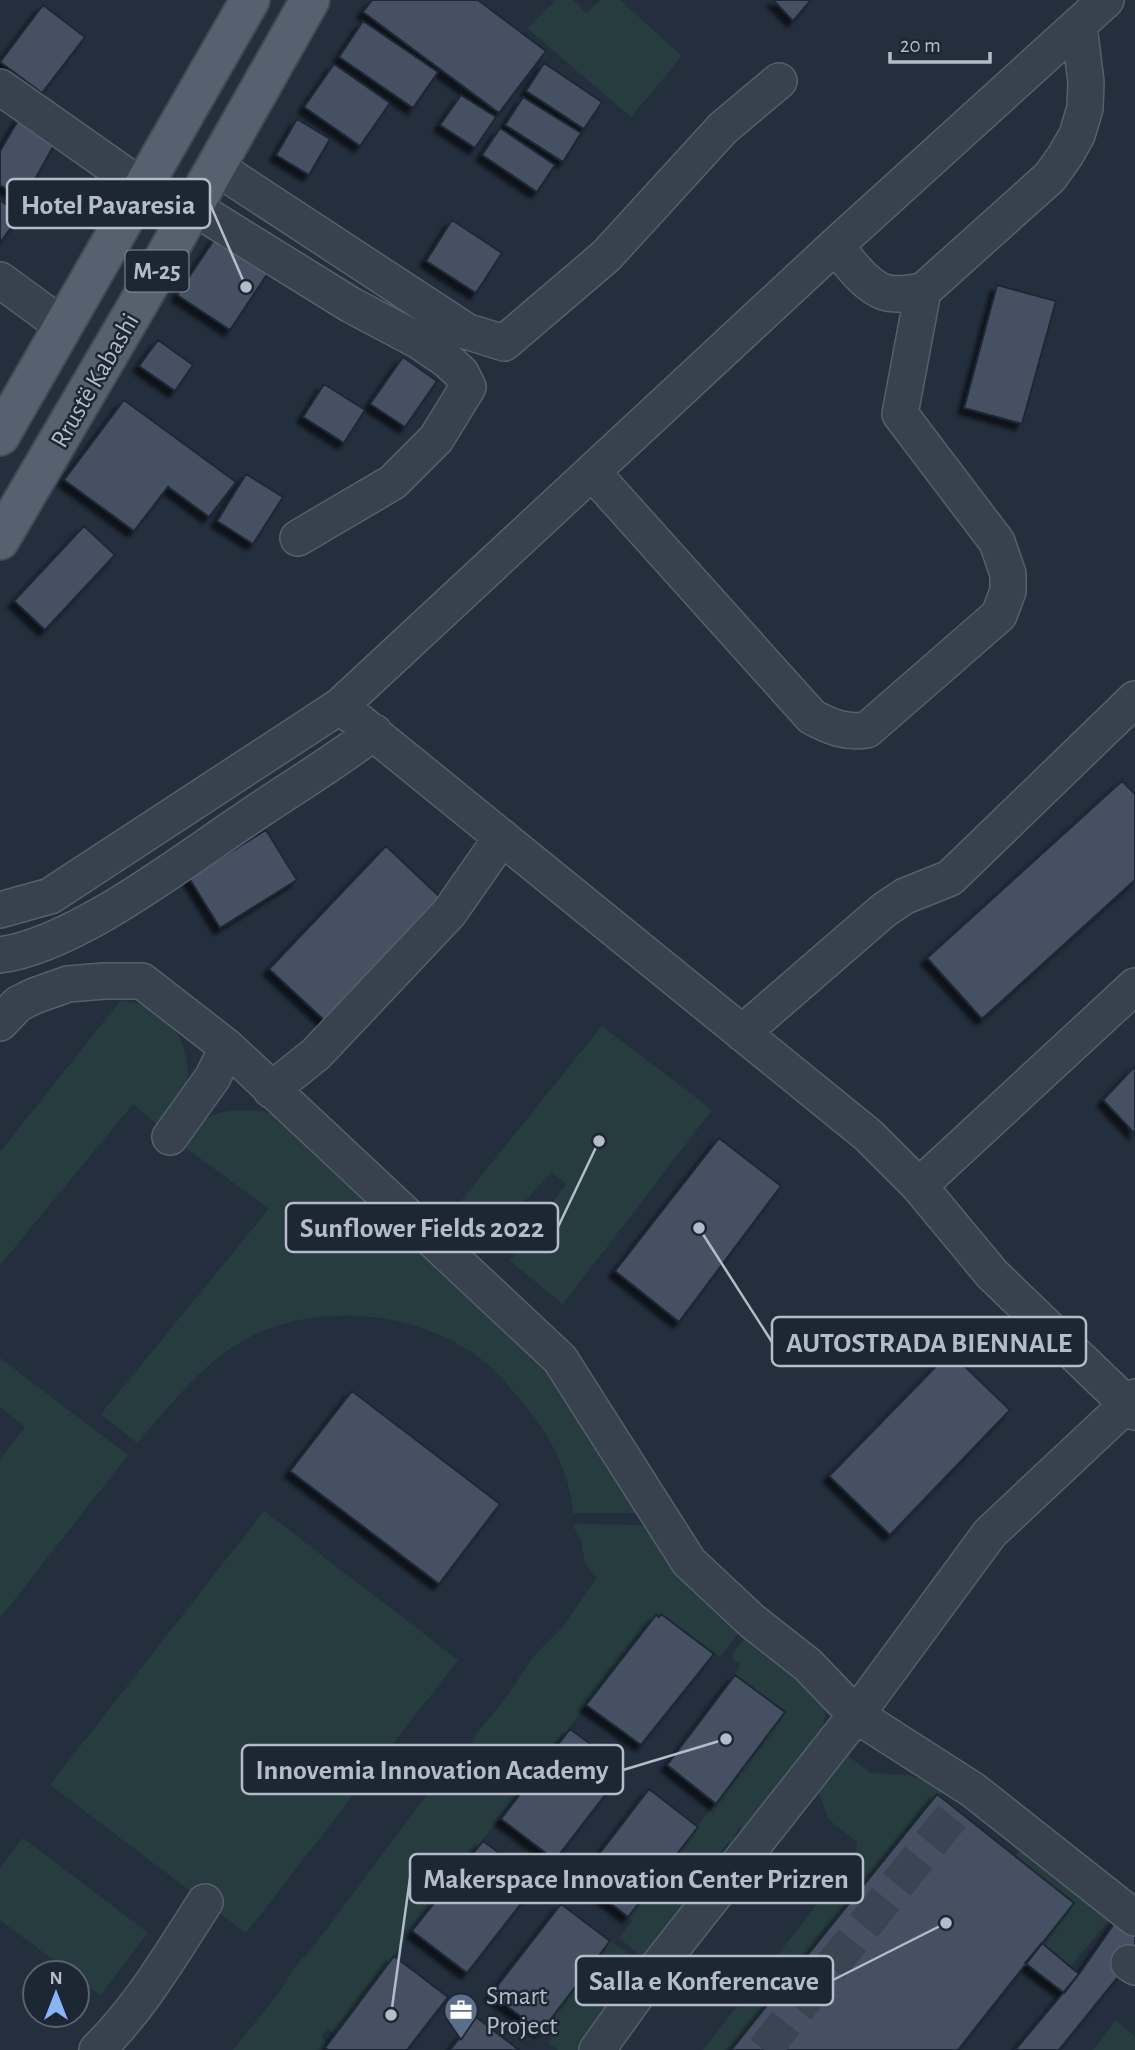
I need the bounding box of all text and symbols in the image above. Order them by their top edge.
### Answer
scale bar [890,21,990,65]
text: 20 m [900,35,941,56]
callout: Hotel Pavaresia [7,179,210,228]
text: Hotel Pavaresia [21,192,195,220]
road number: M-25 [125,250,188,292]
street label: Rrustë Kabashi [46,309,144,452]
callout: Sunflower Fields 2022 [286,1203,558,1252]
text: Sunflower Fields 2022 [300,1215,544,1243]
callout: AUTOSTRADA BIENNALE [772,1317,1086,1366]
text: AUTOSTRADA BIENNALE [786,1330,1072,1358]
callout: Innovemia Innovation Academy [242,1745,623,1794]
text: Innovemia Innovation Academy [256,1757,609,1785]
callout: Makerspace Innovation Center Prizren [410,1854,863,1903]
text: Makerspace Innovation Center Prizren [423,1866,849,1894]
callout: Salla e Konferencave [576,1956,833,2005]
north arrow [21,1959,91,2029]
text: Salla e Konferencave [589,1968,819,1996]
text: N [49,1969,63,1988]
place label: Smart Project [486,1983,557,2039]
office icon: Smart Project [442,1991,480,2040]

